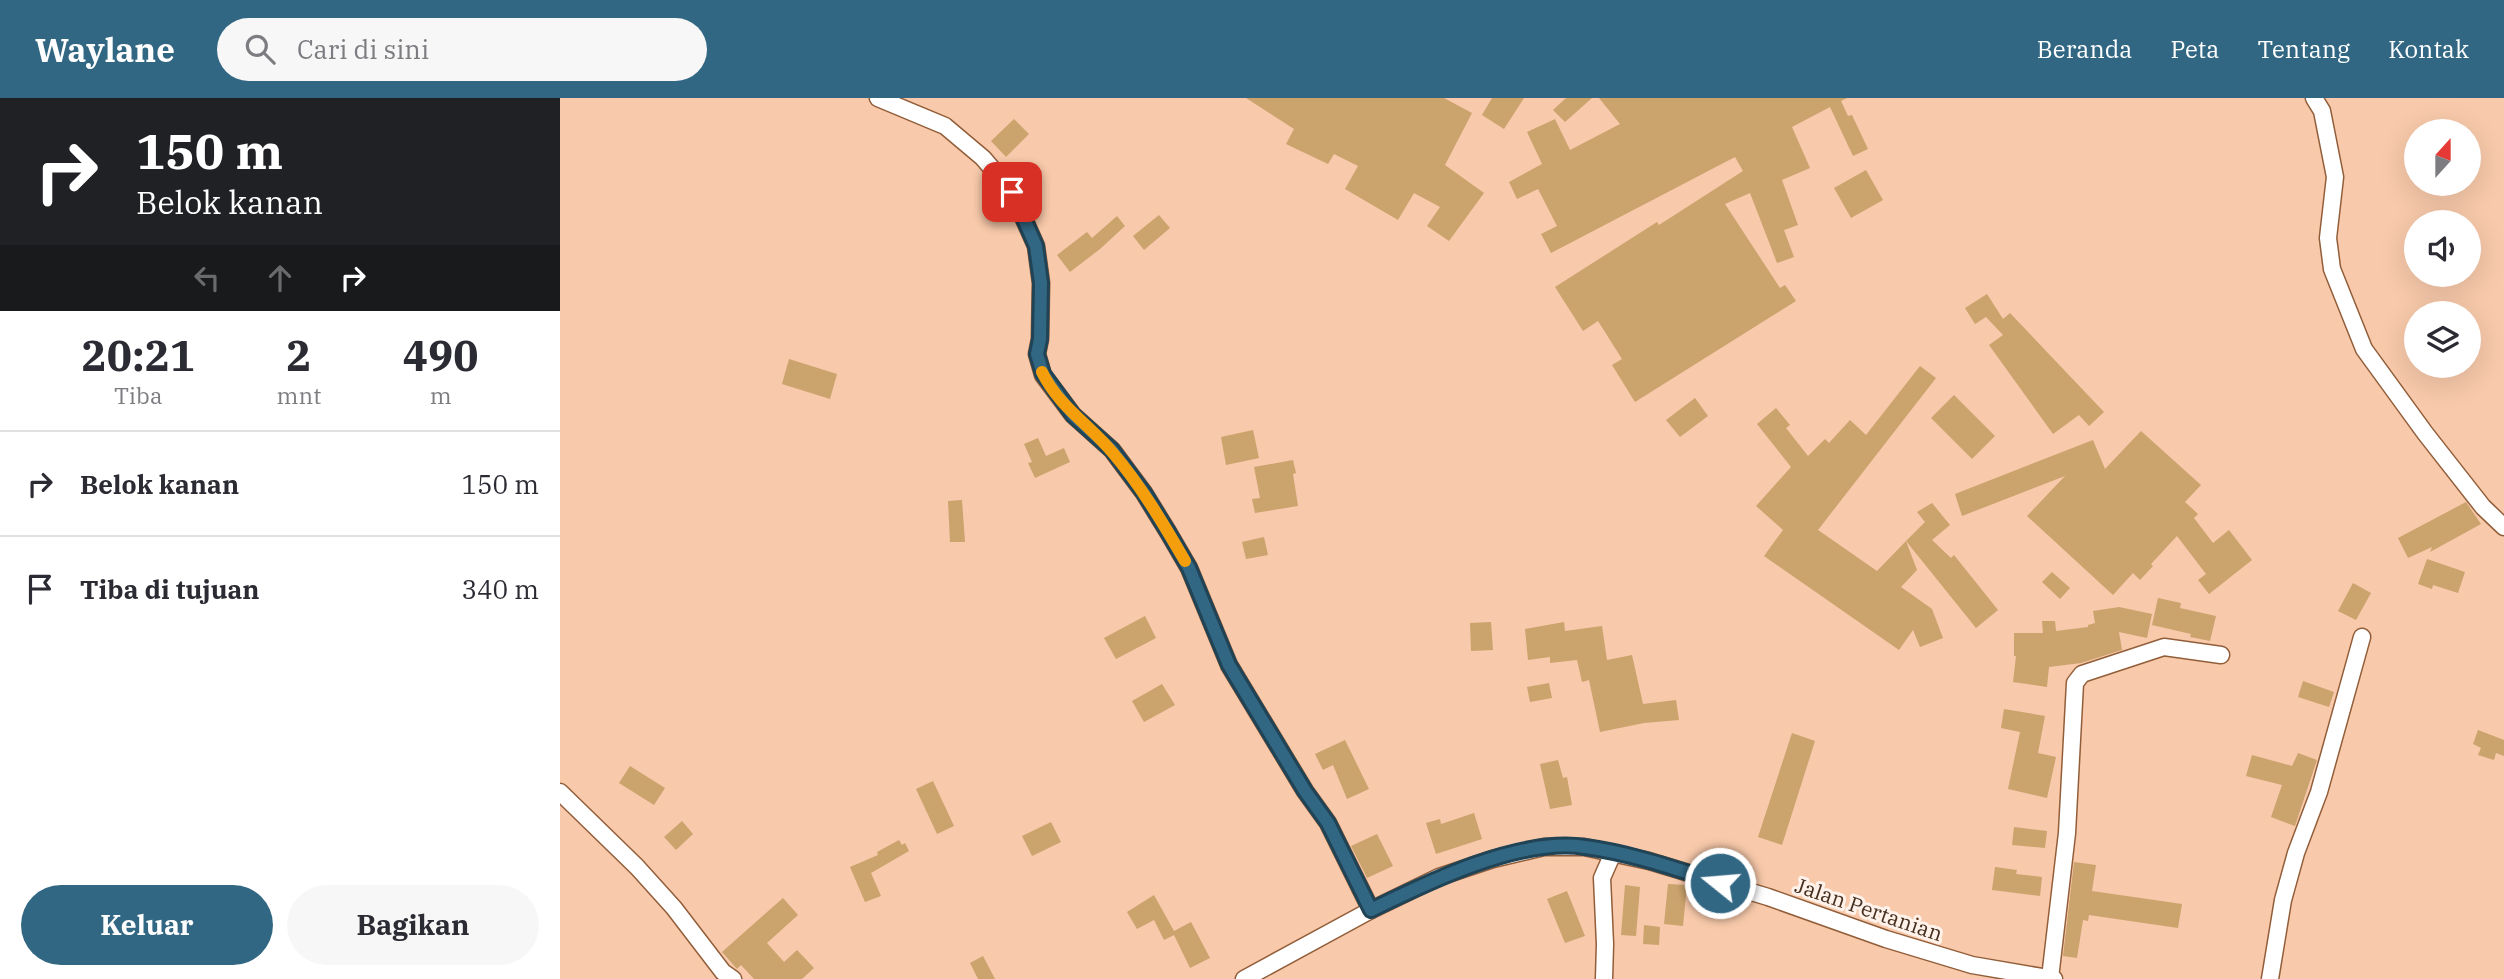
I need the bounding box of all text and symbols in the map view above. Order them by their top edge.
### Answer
search box [217,18,707,81]
text: Waylane [35,28,175,71]
icon: search [241,30,279,68]
text: Cari di sini [297,32,429,66]
text: Beranda [2037,33,2132,65]
text: Peta [2170,33,2219,65]
text: Tentang [2257,33,2350,65]
text: Kontak [2388,33,2469,65]
text: 150 m [136,119,283,182]
north arrow [2404,119,2482,196]
map controls [2404,119,2481,378]
icon: right [21,126,112,217]
pin [982,162,1042,222]
icon: arrive [993,173,1031,211]
text: Belok kanan [136,181,323,223]
button: sound [2404,210,2481,287]
icon: left [188,259,226,297]
icon: ahead [261,259,299,297]
icon: right [334,259,372,297]
button: layers [2404,301,2481,378]
text: 20:21 [82,328,195,383]
text: 2 [286,328,312,383]
text: 490 [403,328,478,383]
text: Tiba [114,380,163,410]
text: mnt [277,380,321,410]
text: m [430,380,452,410]
icon: right [21,465,59,503]
text: Belok kanan [80,467,239,501]
text: 150 m [461,467,539,501]
icon: arrive [21,570,59,608]
text: Tiba di tujuan [80,572,260,606]
text: 340 m [461,572,539,606]
position arrow [1683,846,1757,920]
street label: Jalan Pertanian [1791,871,1947,947]
button: Keluar [21,885,273,965]
button: Bagikan [287,885,539,965]

